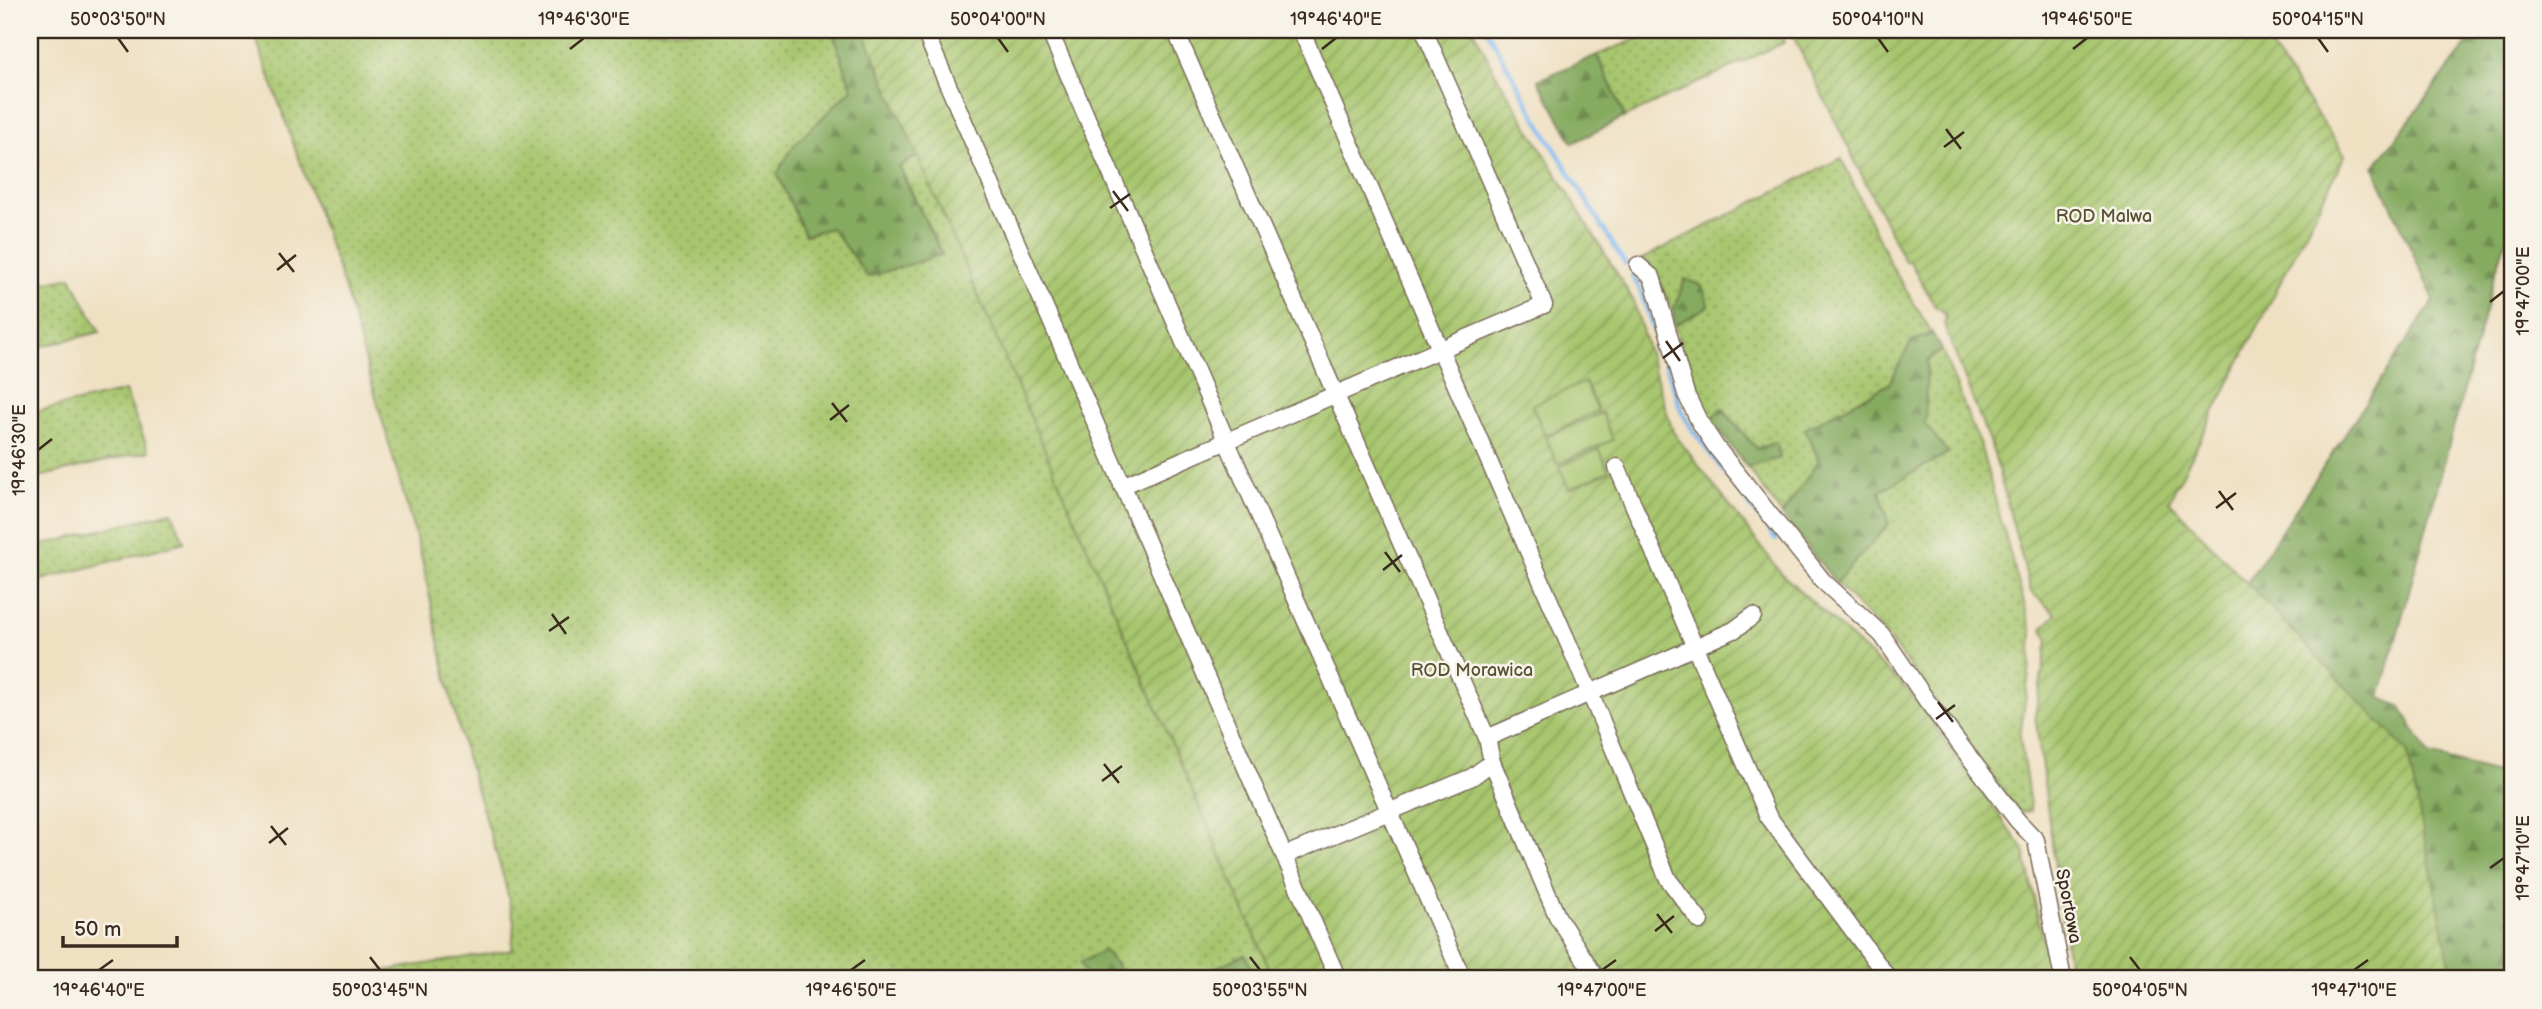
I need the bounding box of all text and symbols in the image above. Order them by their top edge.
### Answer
text: 50°03'50"N [70,9,166,30]
text: 19°46'30"E [538,9,630,30]
text: 50°04'00"N [950,9,1046,30]
text: 19°46'40"E [1290,9,1382,30]
text: 50°04'10"N [1832,9,1924,30]
text: 19°46'50"E [2041,9,2133,30]
text: 50°04'15"N [2272,9,2364,30]
park label: ROD Malwa [2056,206,2152,227]
text: 19°47'00"E [2513,246,2534,336]
text: 19°46'30"E [9,404,30,496]
park label: ROD Morawica [1411,660,1533,681]
text: 19°47'10"E [2513,815,2534,901]
street label: Sportowa [2051,867,2086,945]
scale bar [63,904,177,948]
text: 50 m [74,917,121,942]
text: 19°46'40"E [53,980,145,1001]
text: 50°03'45"N [332,980,428,1001]
text: 19°46'50"E [805,980,897,1001]
text: 50°03'55"N [1212,980,1308,1001]
text: 19°47'00"E [1557,980,1647,1001]
text: 50°04'05"N [2092,980,2188,1001]
text: 19°47'10"E [2311,980,2397,1001]

